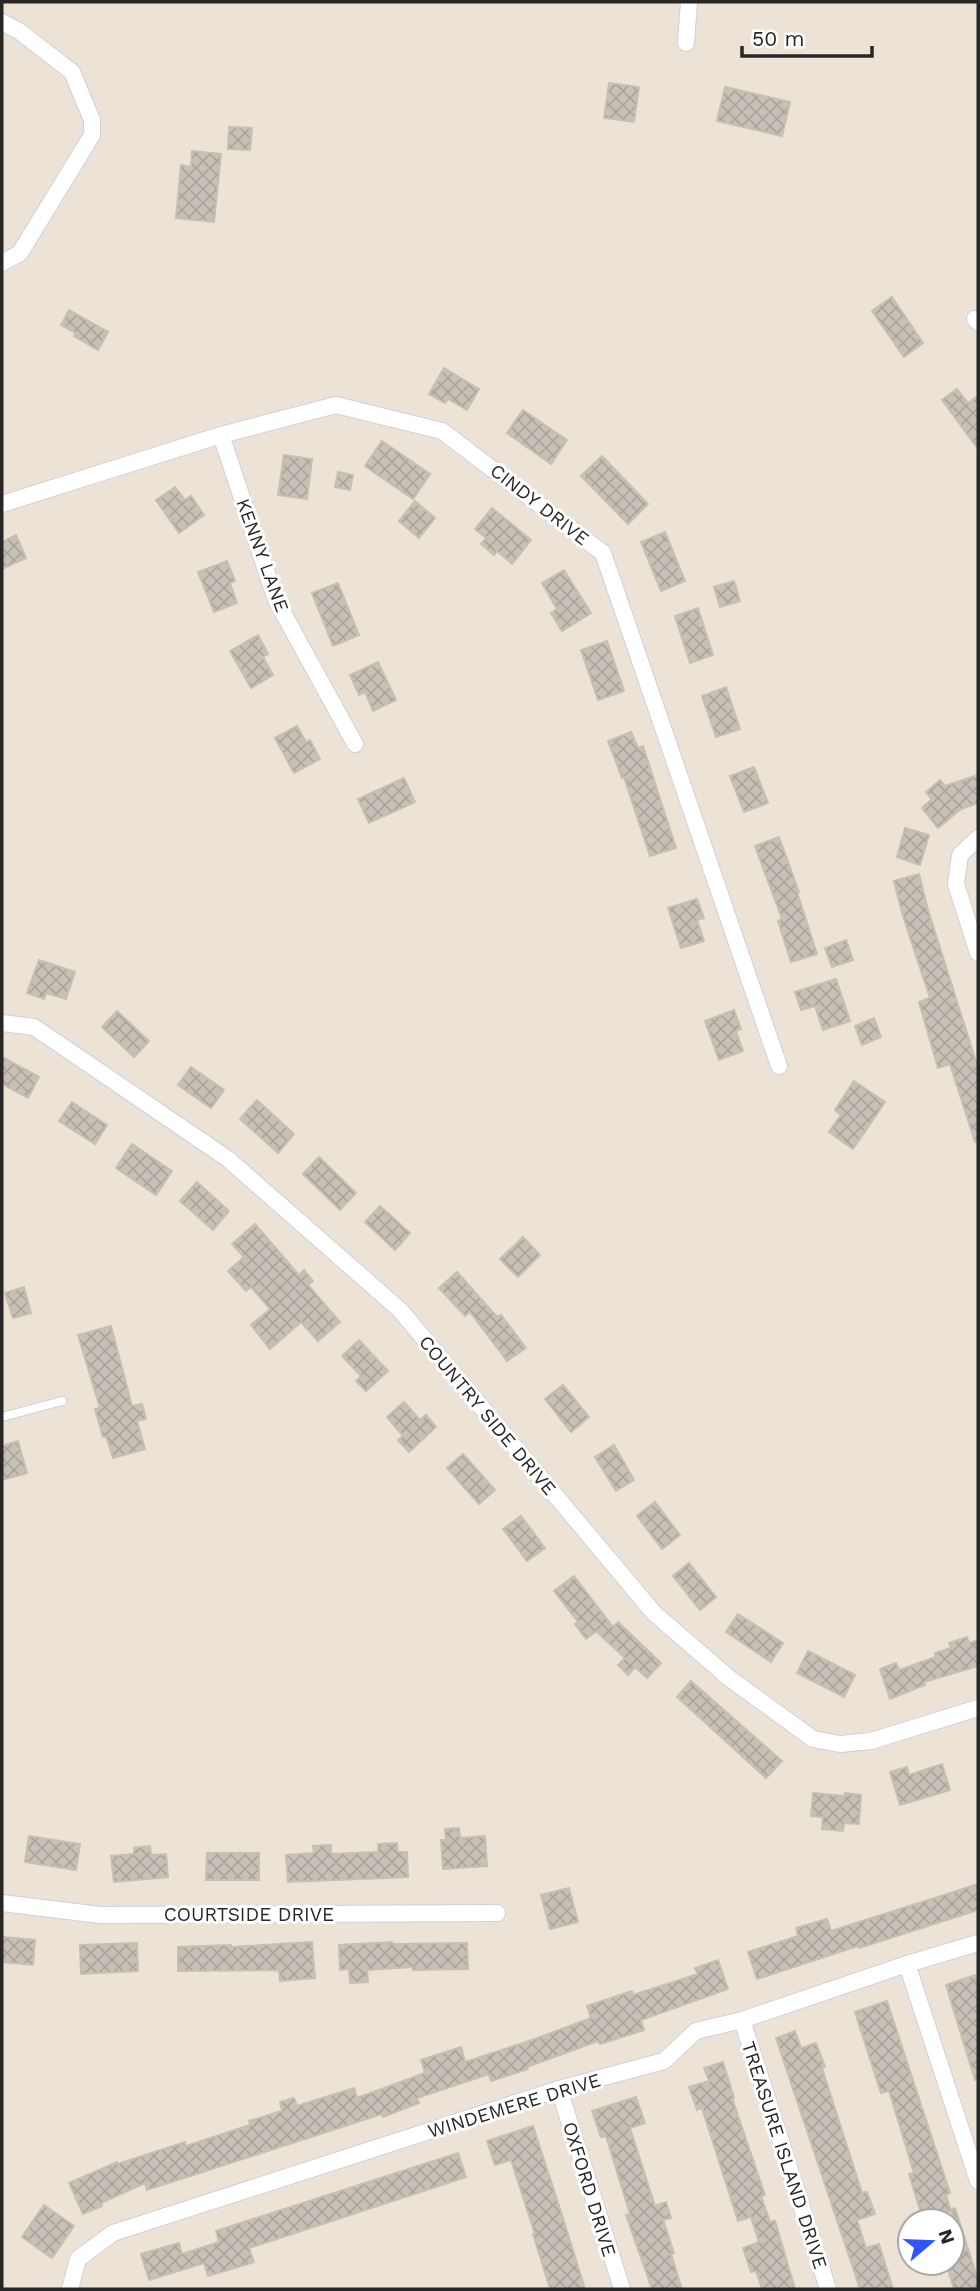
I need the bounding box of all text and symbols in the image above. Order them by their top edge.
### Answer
scale bar [742,14,872,58]
text: 50 m [752,26,804,51]
street label: CINDY DRIVE [486,459,594,550]
street label: KENNY LANE [231,495,294,615]
street label: COUNTRY SIDE DRIVE [414,1331,561,1500]
street label: COURTSIDE DRIVE [164,1903,334,1926]
street label: TREASURE ISLAND DRIVE [737,2039,832,2272]
street label: WINDEMERE DRIVE [425,2068,603,2143]
street label: OXFORD DRIVE [558,2119,621,2259]
north arrow [896,2207,966,2277]
text: N [933,2226,960,2247]

